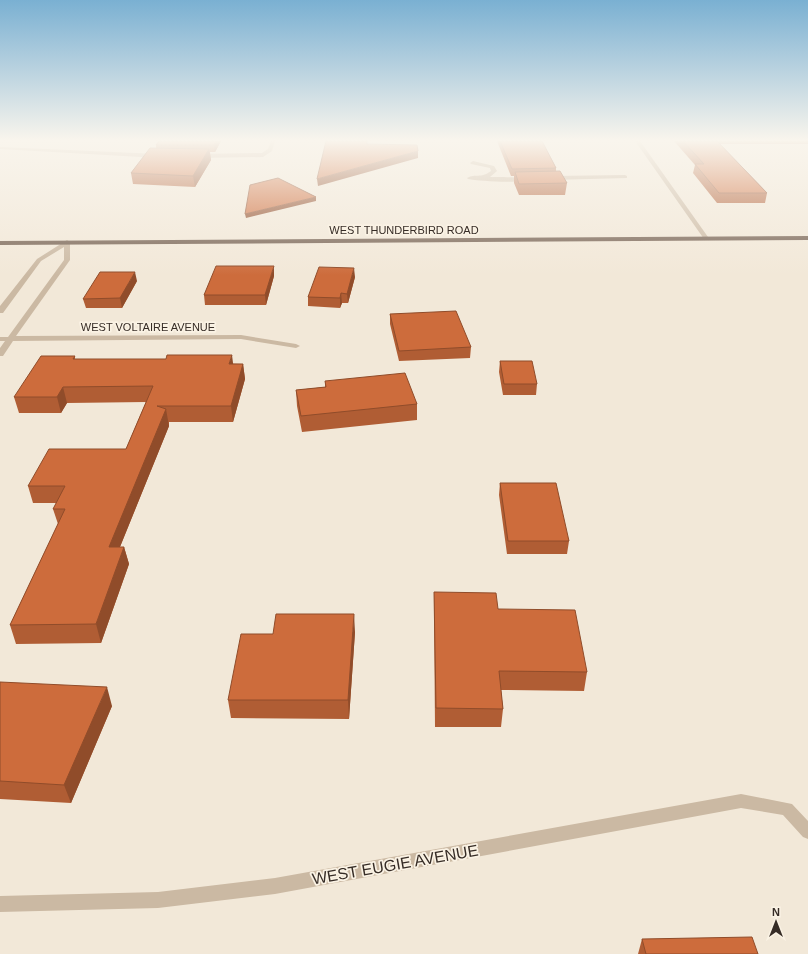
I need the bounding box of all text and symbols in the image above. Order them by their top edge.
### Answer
street label: WEST THUNDERBIRD ROAD [329,224,479,236]
street label: WEST VOLTAIRE AVENUE [81,321,215,333]
street label: WEST EUGIE AVENUE [311,842,479,887]
north arrow [756,902,796,942]
text: N [772,906,780,918]

